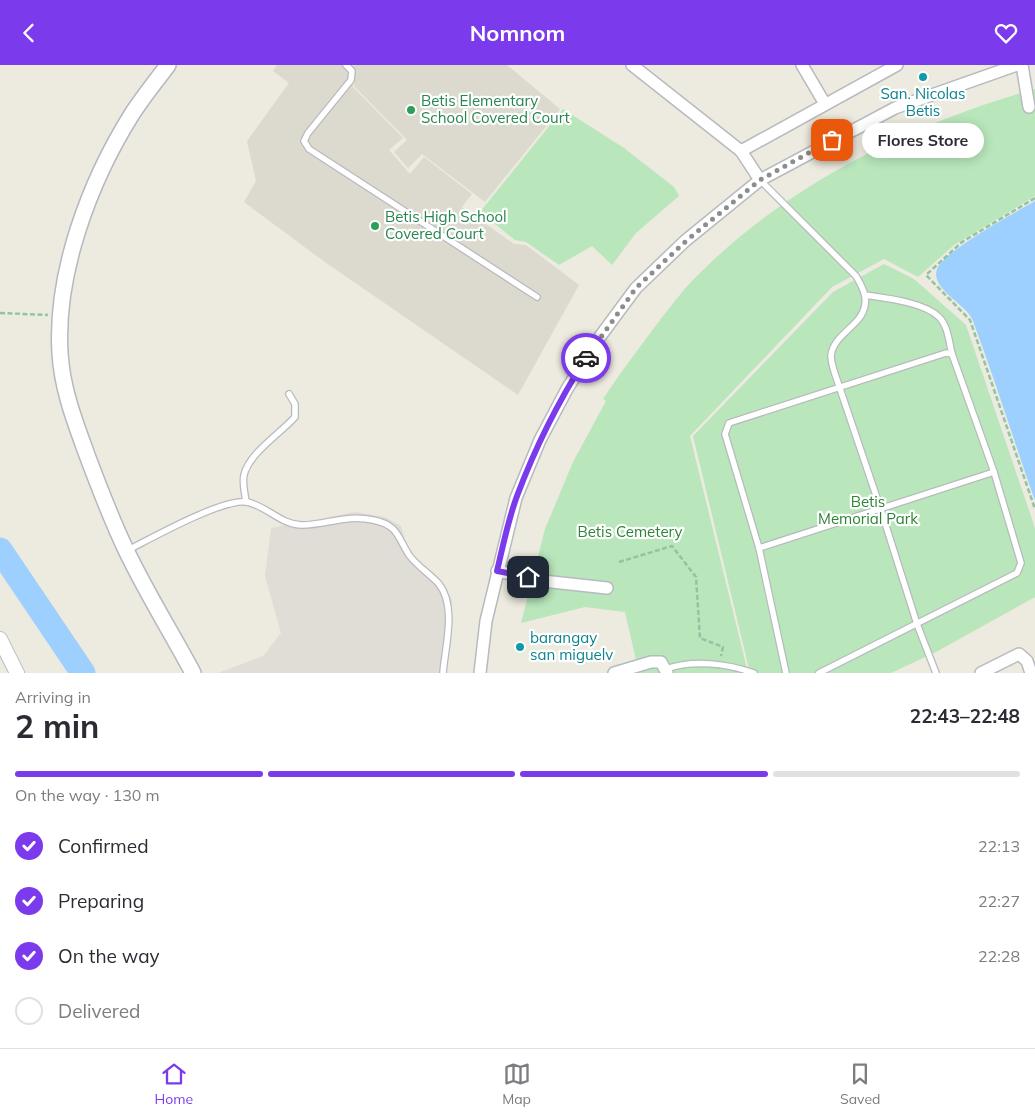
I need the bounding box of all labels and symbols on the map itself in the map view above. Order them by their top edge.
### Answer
marker: San. Nicolas Betis [917,71,929,83]
place label: San. Nicolas Betis [880,84,966,120]
place label: Betis Elementary School Covered Court [421,91,570,127]
marker: Betis Elementary School Covered Court [405,104,417,116]
pin [811,119,853,161]
callout: Flores Store [862,123,984,157]
place label: Betis High School Covered Court [385,207,507,243]
marker: Betis High School Covered Court [369,220,381,232]
courier [561,333,611,383]
park label: Betis Memorial Park [818,492,918,528]
park label: Betis Cemetery [578,522,683,541]
pin [507,556,549,598]
place label: barangay san miguelv [530,628,613,664]
marker: barangay san miguelv [514,641,526,653]

